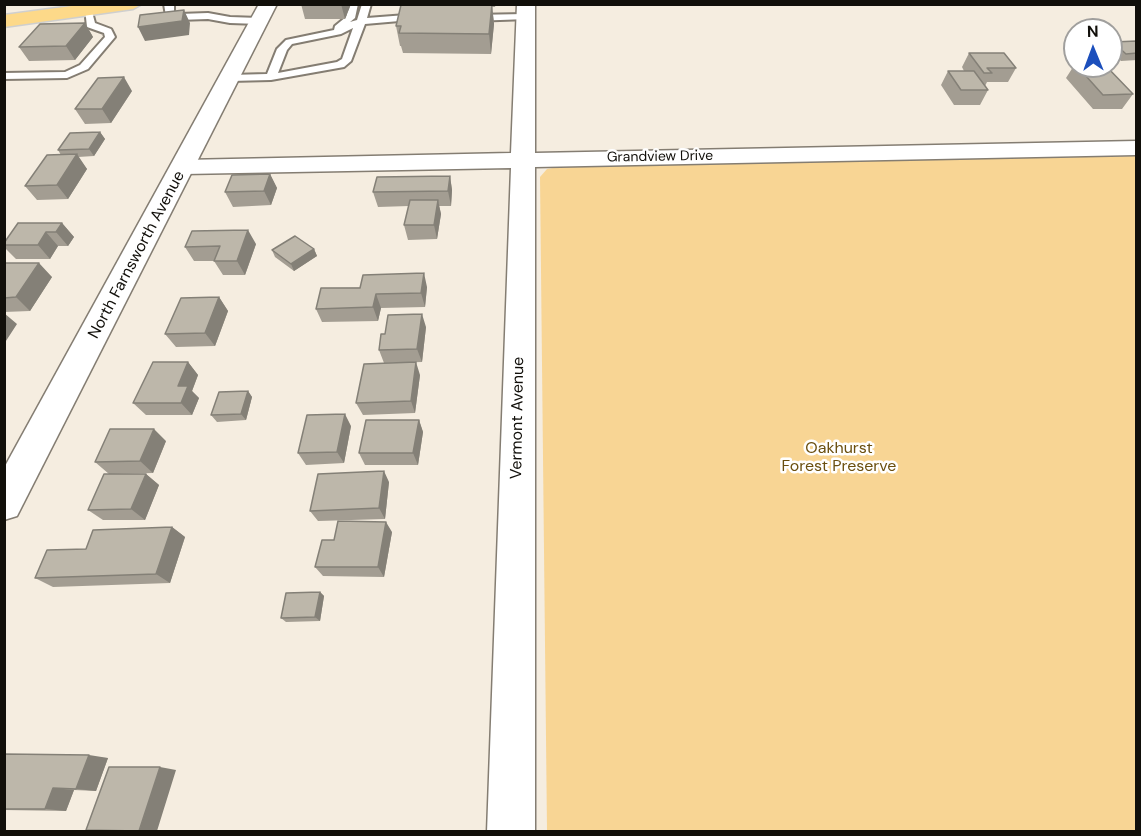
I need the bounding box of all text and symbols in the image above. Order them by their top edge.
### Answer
north arrow [1063,18,1123,78]
text: N [1087,21,1099,42]
street label: Grandview Drive [607,148,713,166]
street label: North Farnsworth Avenue [85,168,189,342]
street label: Vermont Avenue [507,357,529,479]
park label: Oakhurst Forest Preserve [782,439,896,477]

